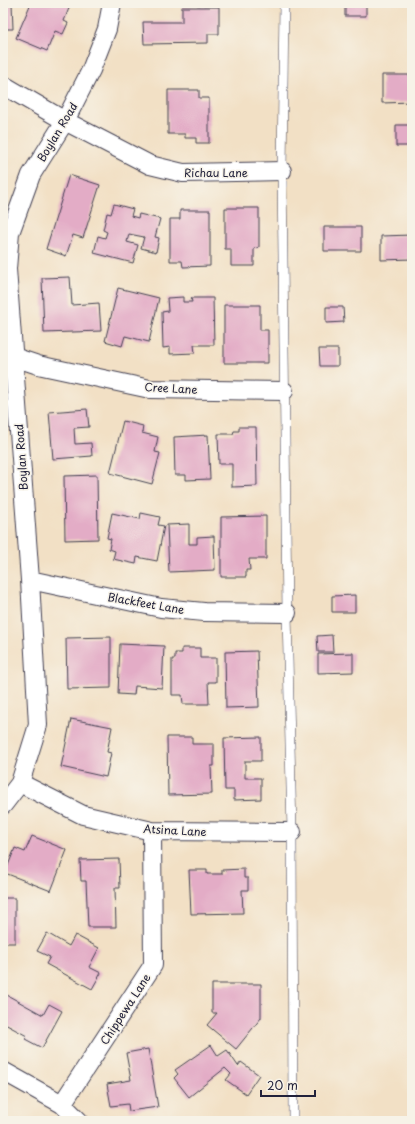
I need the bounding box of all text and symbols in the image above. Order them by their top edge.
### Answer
street label: Boylan Road [33,99,81,165]
street label: Richau Lane [184,164,248,181]
street label: Cree Lane [144,378,198,398]
street label: Boylan Road [10,423,32,491]
street label: Blackfeet Lane [106,588,186,618]
street label: Atsina Lane [143,820,207,840]
street label: Chippewa Lane [96,970,154,1048]
scale bar [261,1072,315,1098]
text: 20 m [267,1076,298,1094]

